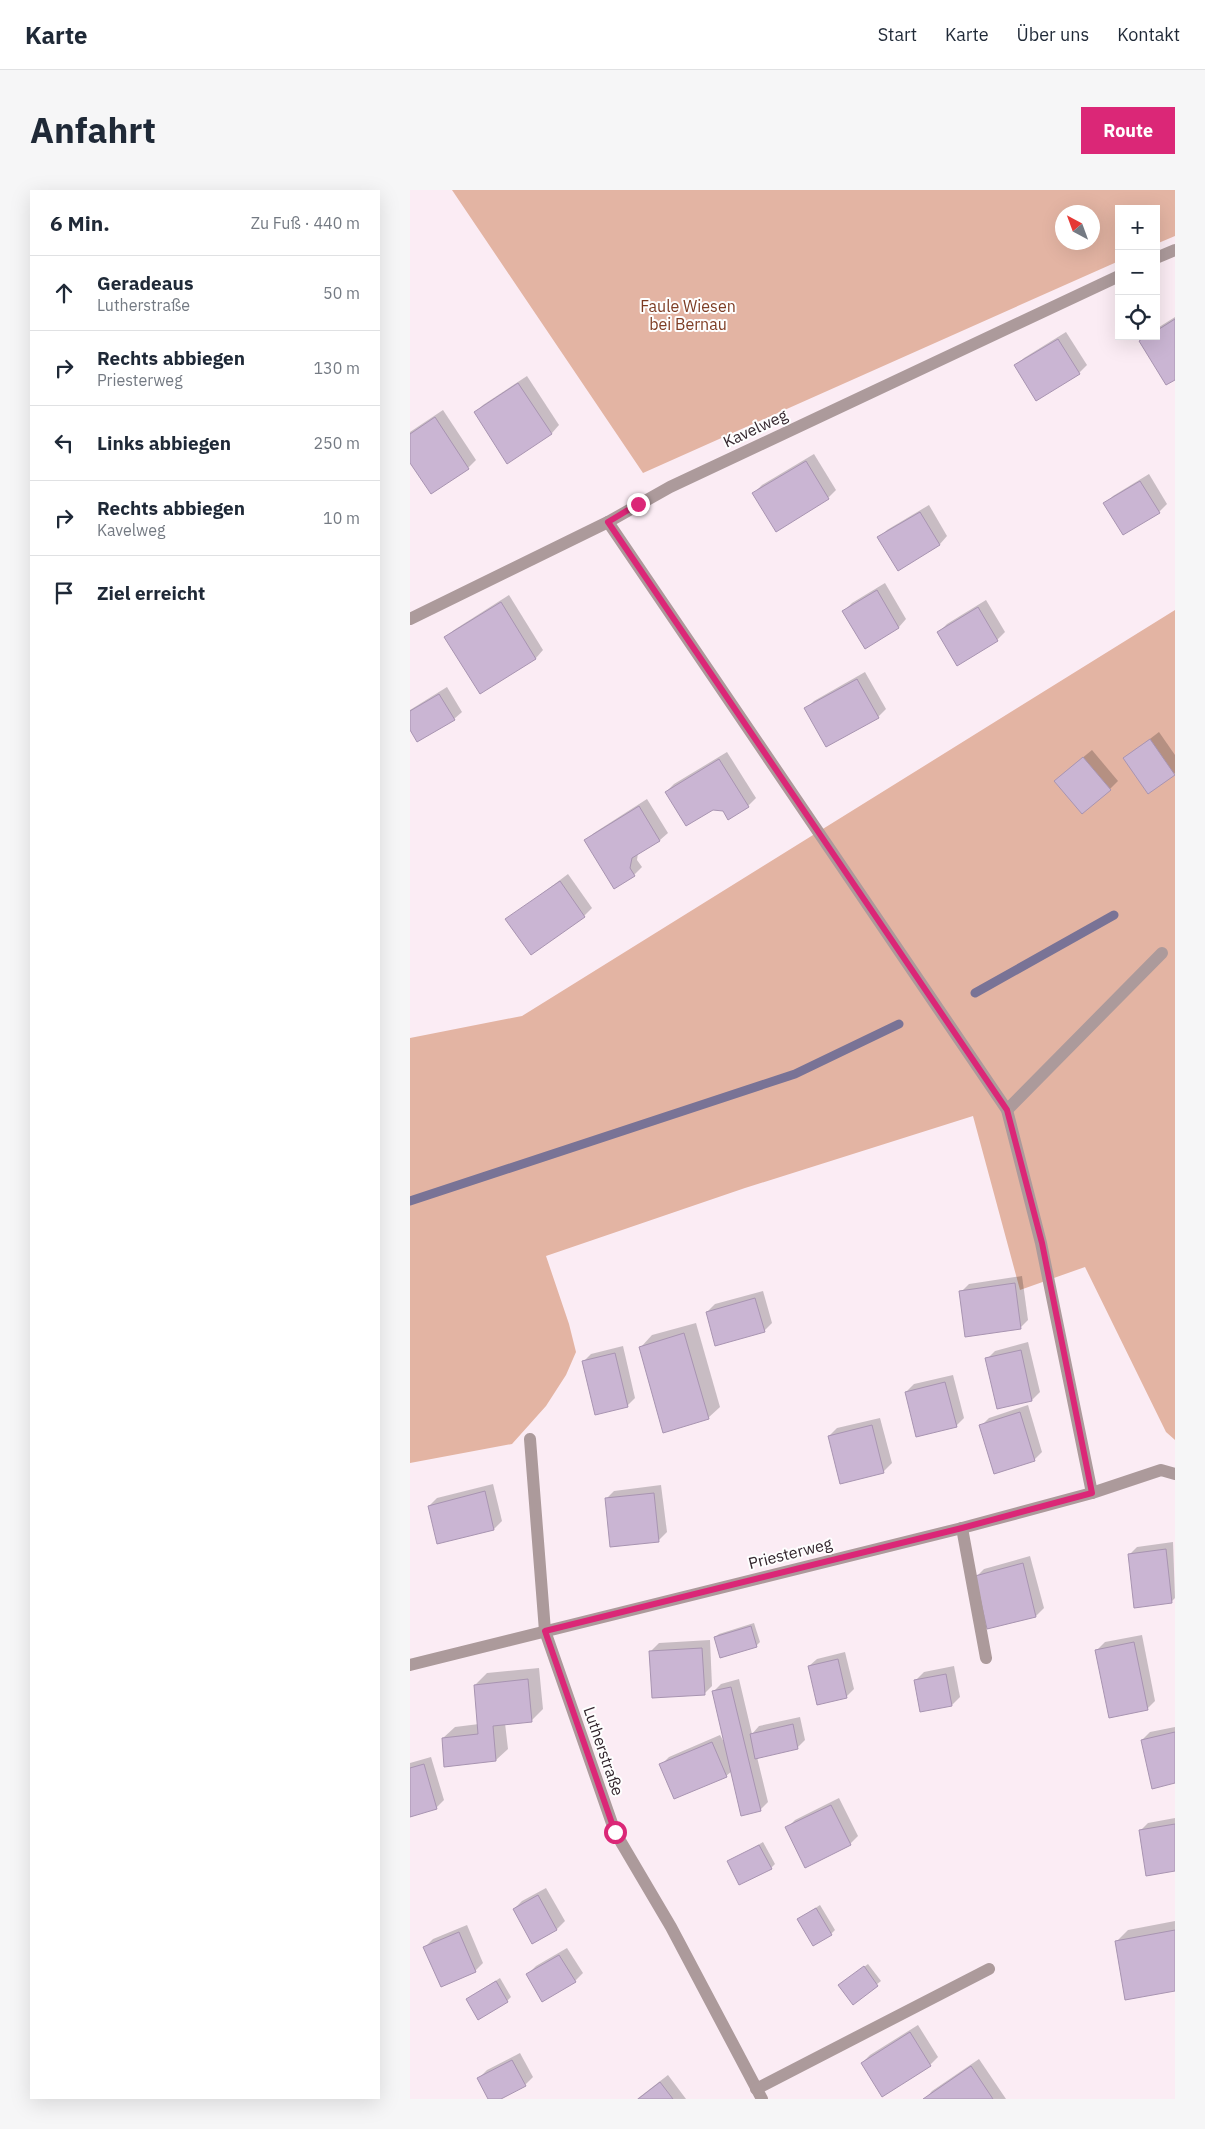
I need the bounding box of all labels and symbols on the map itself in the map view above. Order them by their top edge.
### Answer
north arrow [1055,205,1100,250]
park label: Faule Wiesen bei Bernau [640,296,736,334]
street label: Kavelweg [720,404,791,452]
route end [627,493,650,516]
street label: Priesterweg [746,1533,834,1573]
street label: Lutherstraße [579,1704,629,1798]
route start [604,1821,627,1844]

